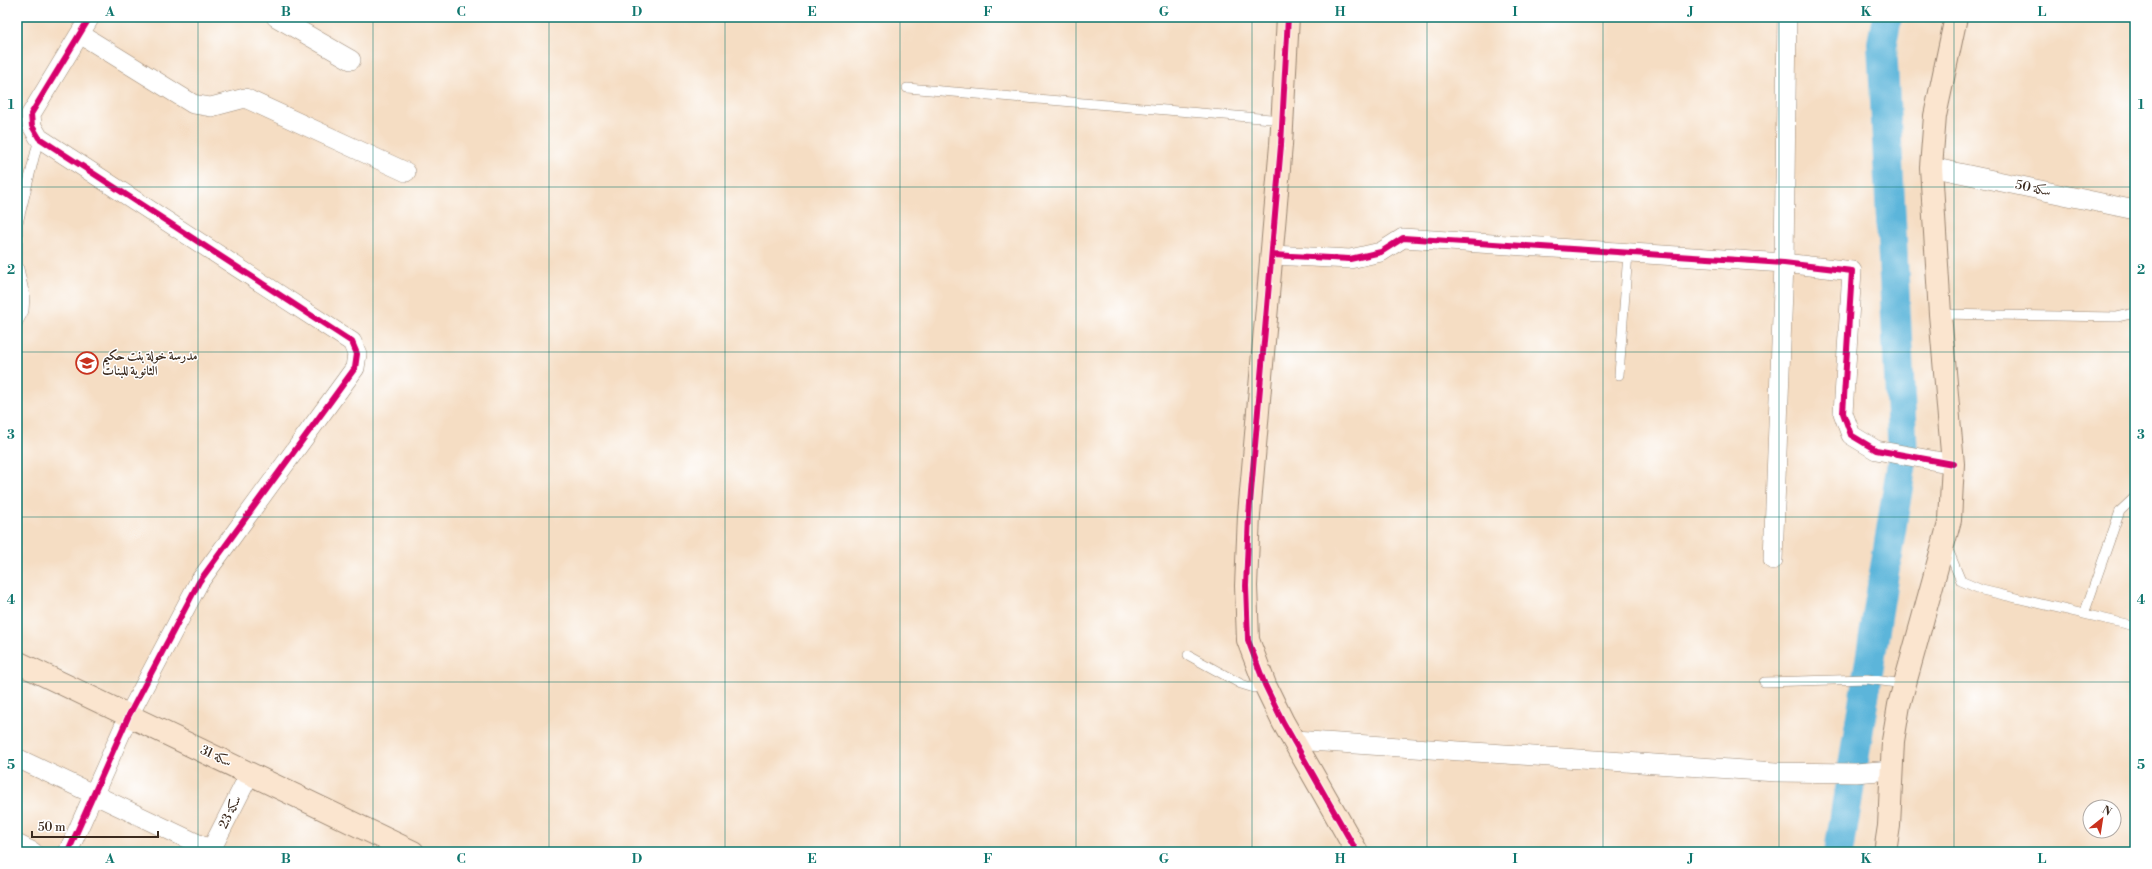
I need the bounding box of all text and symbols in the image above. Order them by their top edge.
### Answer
text: A [104,4,115,20]
text: B [281,4,291,20]
text: C [456,4,466,20]
text: D [632,4,642,20]
text: E [807,4,817,20]
text: F [983,4,993,20]
text: G [1159,4,1170,20]
text: H [1335,4,1346,20]
text: I [1512,4,1518,20]
text: J [1686,4,1694,20]
text: K [1861,4,1872,20]
text: L [2038,4,2047,20]
text: 1 [8,97,15,113]
text: 1 [2138,97,2145,113]
street label: سكة 50 [2014,176,2052,200]
text: 2 [7,262,15,278]
text: 2 [2137,262,2145,278]
place label: مدرسة خولة بنت حكيم الثانوية للبنات [102,348,198,379]
school or university icon: مدرسة خولة بنت حكيم الثانوية للبنات [74,350,100,376]
text: 3 [7,427,15,443]
text: 3 [2137,427,2145,443]
text: 4 [7,592,16,608]
text: 4 [2137,592,2146,608]
street label: سكة 31 [198,742,234,770]
text: 5 [7,757,15,773]
text: 5 [2137,757,2145,773]
street label: سكة 23 [215,793,245,831]
north arrow [2082,799,2122,839]
text: N [2099,803,2114,820]
scale bar [32,813,158,839]
text: 50 m [38,820,66,835]
text: A [104,851,115,867]
text: B [281,851,291,867]
text: C [456,851,466,867]
text: D [632,851,642,867]
text: E [807,851,817,867]
text: F [983,851,993,867]
text: G [1159,851,1170,867]
text: H [1335,851,1346,867]
text: I [1512,851,1518,867]
text: J [1686,851,1694,867]
text: K [1861,851,1872,867]
text: L [2038,851,2047,867]

